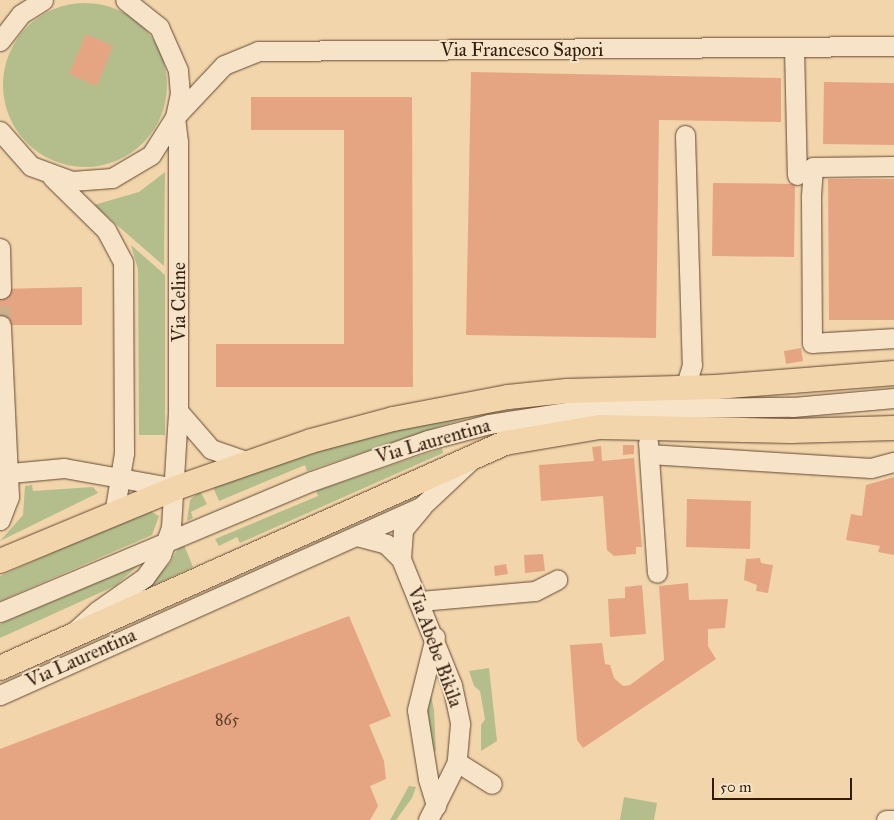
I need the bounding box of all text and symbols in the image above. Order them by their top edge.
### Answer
street label: Via Francesco Sapori [440,39,604,61]
street label: Via Celine [168,262,190,342]
street label: Via Laurentina [373,414,493,468]
street label: Via Abebe Bikila [403,584,467,710]
street label: Via Laurentina [22,624,140,692]
house number: 865 [215,710,239,730]
scale bar [714,768,854,800]
text: 50 m [720,778,752,796]

